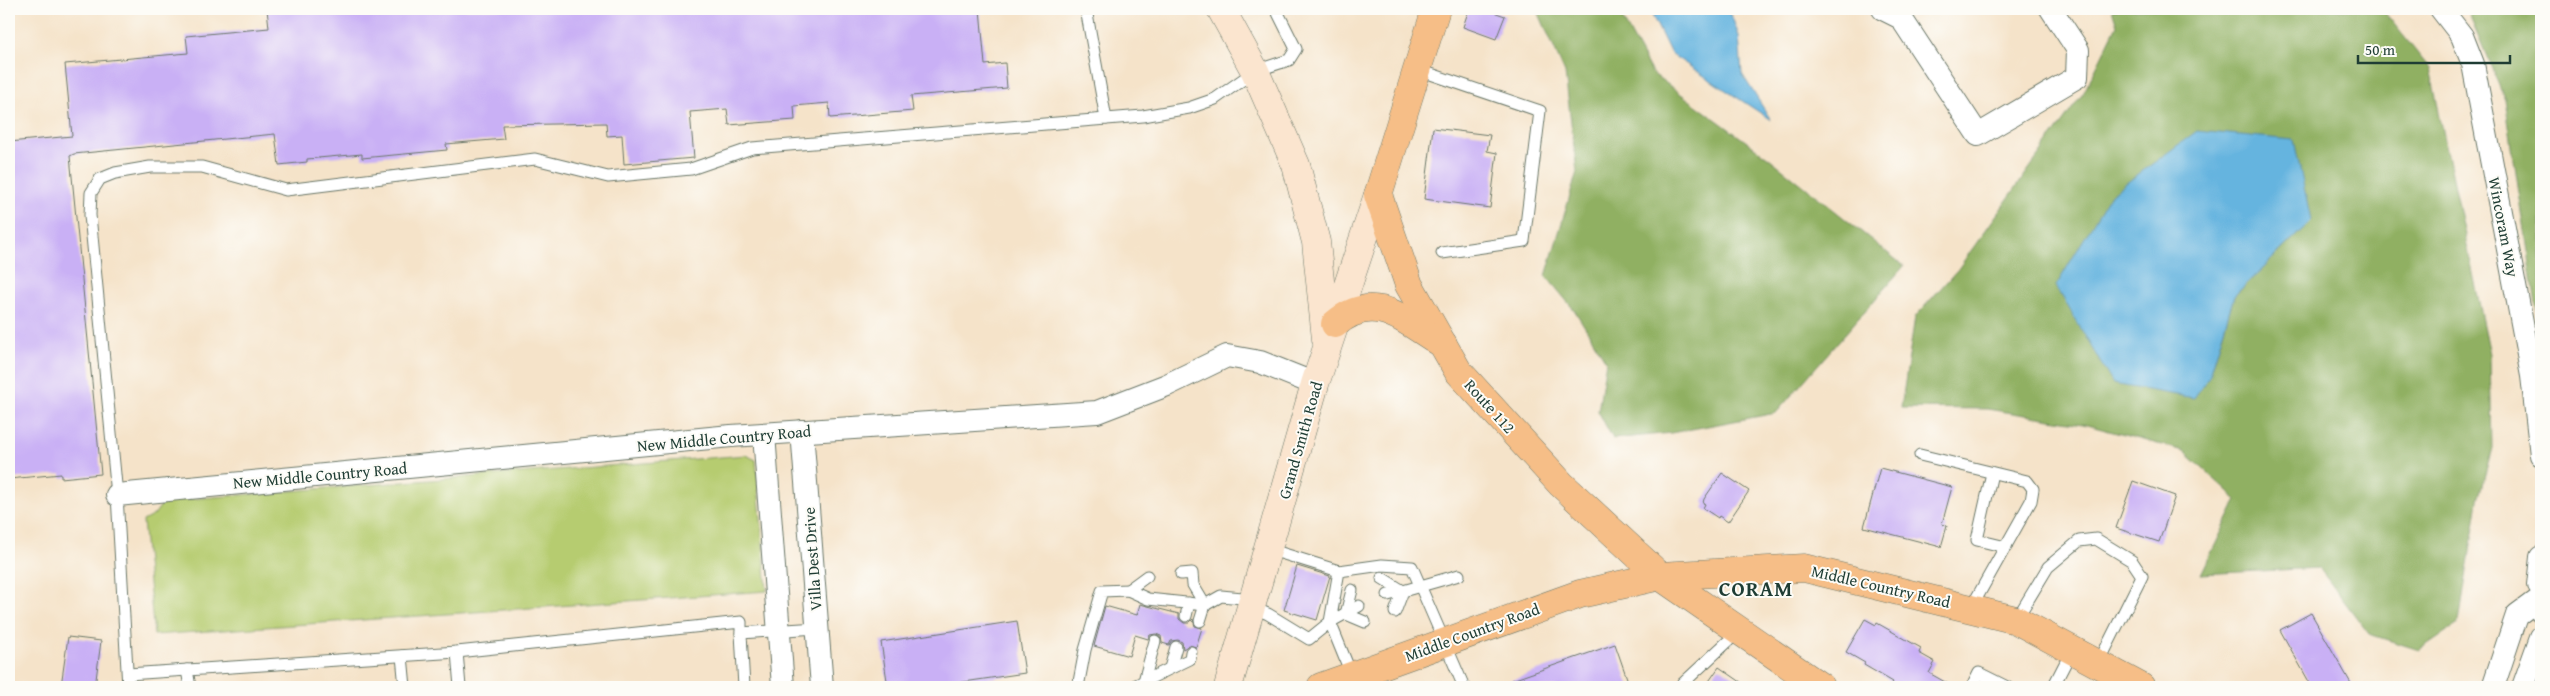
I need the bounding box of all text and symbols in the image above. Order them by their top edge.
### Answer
scale bar [2358,32,2510,64]
text: 50 m [2365,39,2396,60]
street label: Wincoram Way [2483,175,2525,279]
street label: Route 112 [1459,374,1521,438]
street label: Grand Smith Road [1272,378,1328,502]
street label: New Middle Country Road [636,418,813,458]
street label: New Middle Country Road [232,455,409,495]
street label: Villa Dest Drive [796,506,828,612]
street label: Middle Country Road [1809,558,1953,614]
district label: CORAM [1719,573,1793,604]
street label: Middle Country Road [1401,596,1543,668]

